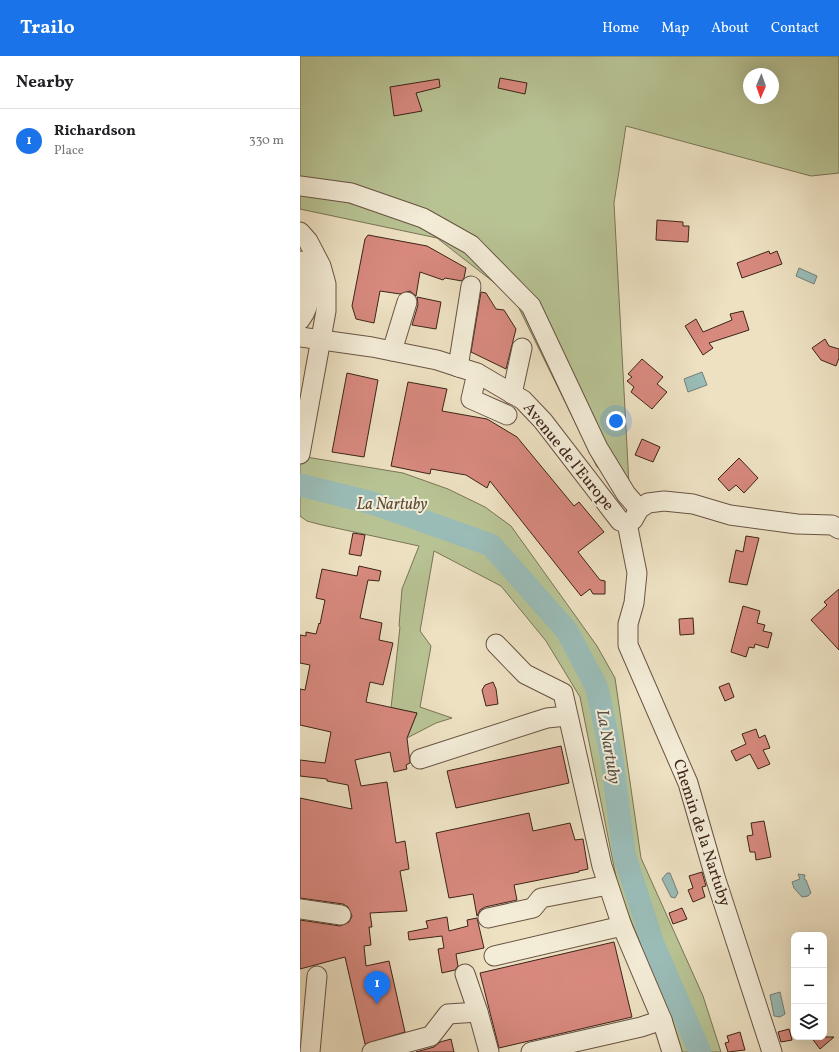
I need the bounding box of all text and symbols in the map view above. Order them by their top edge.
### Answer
text: Trailo [20,15,75,41]
text: Home [602,19,639,38]
text: Map [661,19,689,38]
text: About [711,19,749,38]
text: Contact [771,19,819,38]
north arrow [743,68,779,104]
text: Nearby [16,71,74,94]
text: Richardson [54,121,136,142]
text: 1 [26,132,32,150]
text: 330 m [249,132,284,150]
text: Place [54,142,84,160]
street label: Avenue de l'Europe [517,398,619,516]
your location [606,411,626,431]
park label: La Nartuby [356,494,428,516]
water label: La Nartuby [590,708,626,786]
street label: Chemin de la Nartuby [667,757,735,910]
map controls [791,932,827,1040]
button: + [791,932,827,968]
button: − [791,968,827,1004]
pin: 1 [364,971,390,1004]
button: layers [791,1004,827,1040]

